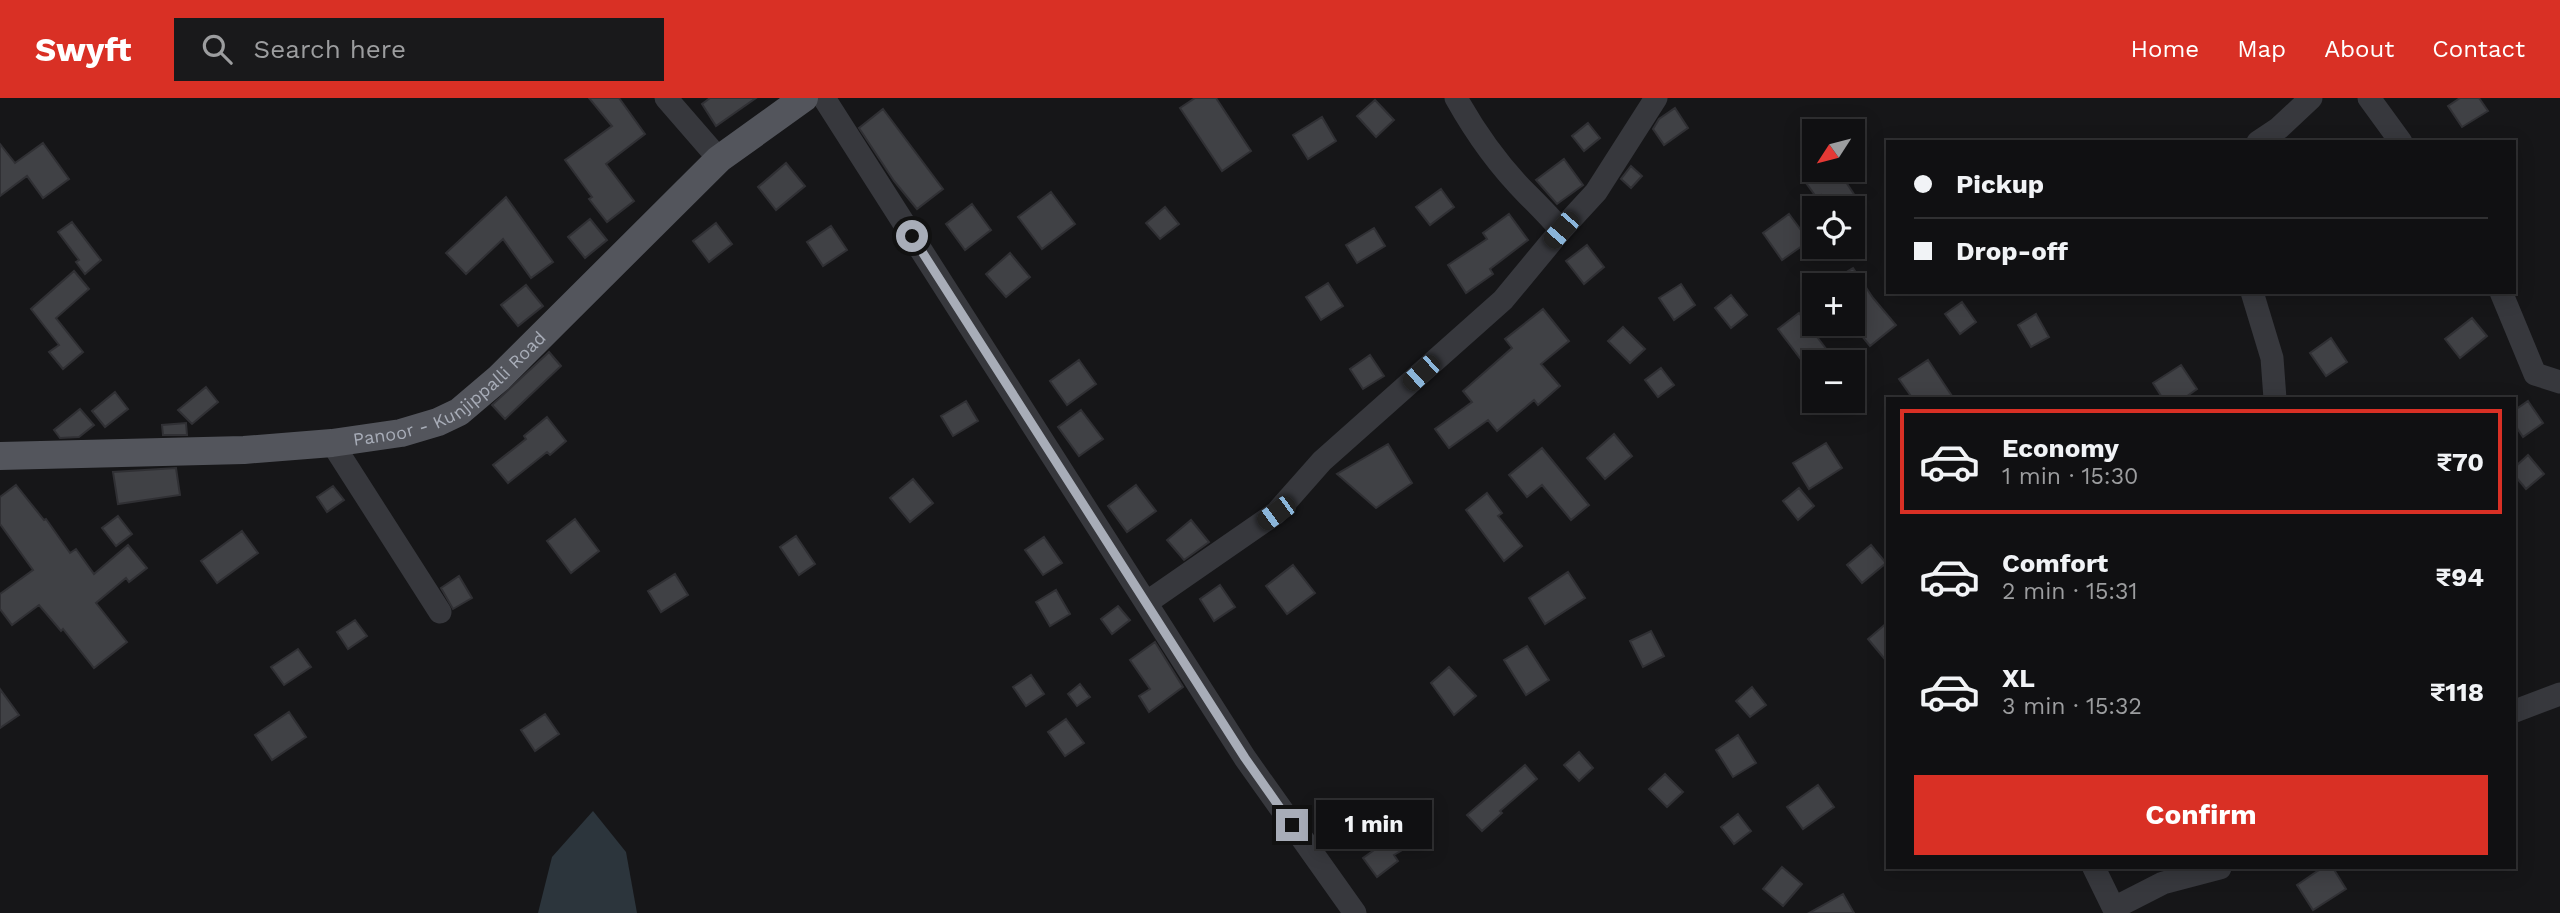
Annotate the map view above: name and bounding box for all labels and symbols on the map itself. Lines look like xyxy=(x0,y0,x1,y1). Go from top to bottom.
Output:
north arrow xyxy=(1802,119,1866,182)
car xyxy=(1540,207,1583,253)
route start xyxy=(896,220,928,252)
street label: Panoor - Kunjippalli Road xyxy=(352,327,550,450)
car xyxy=(1399,351,1444,395)
car xyxy=(1253,492,1300,534)
callout: 1 min xyxy=(1316,800,1432,850)
route end xyxy=(1276,809,1308,841)

